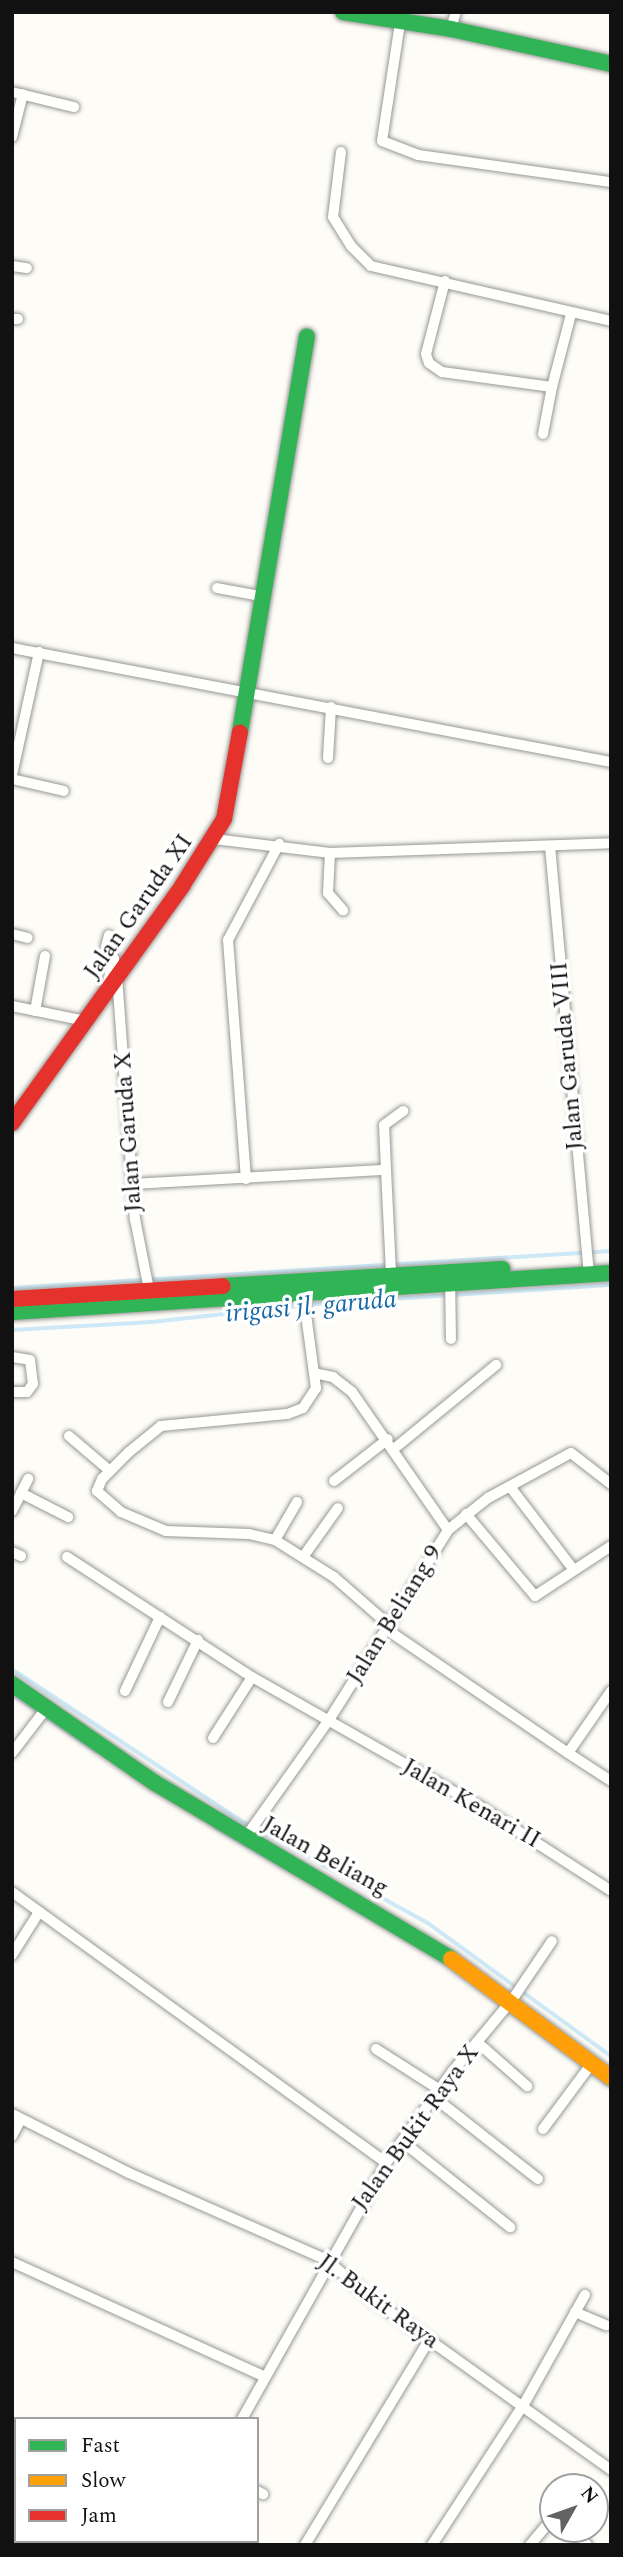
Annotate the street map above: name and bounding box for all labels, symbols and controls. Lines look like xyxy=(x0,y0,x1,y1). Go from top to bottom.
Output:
street label: Jalan Garuda XI xyxy=(78,829,200,985)
street label: Jalan Garuda VIII xyxy=(545,961,591,1151)
street label: Jalan Garuda X xyxy=(109,1051,149,1213)
water label: irigasi jl. garuda xyxy=(224,1284,398,1330)
street label: Jalan Beliang 9 xyxy=(341,1540,449,1690)
street label: Jalan Kenari II xyxy=(397,1753,545,1855)
street label: Jalan Beliang xyxy=(257,1810,393,1904)
street label: Jalan Bukit Raya X xyxy=(346,2039,486,2217)
street label: Jl. Bukit Raya xyxy=(312,2248,444,2356)
legend xyxy=(14,2417,259,2543)
text: Fast xyxy=(81,2430,120,2462)
text: Slow xyxy=(81,2465,125,2497)
north arrow xyxy=(539,2473,609,2543)
text: N xyxy=(573,2480,605,2511)
text: Jam xyxy=(81,2500,117,2532)

